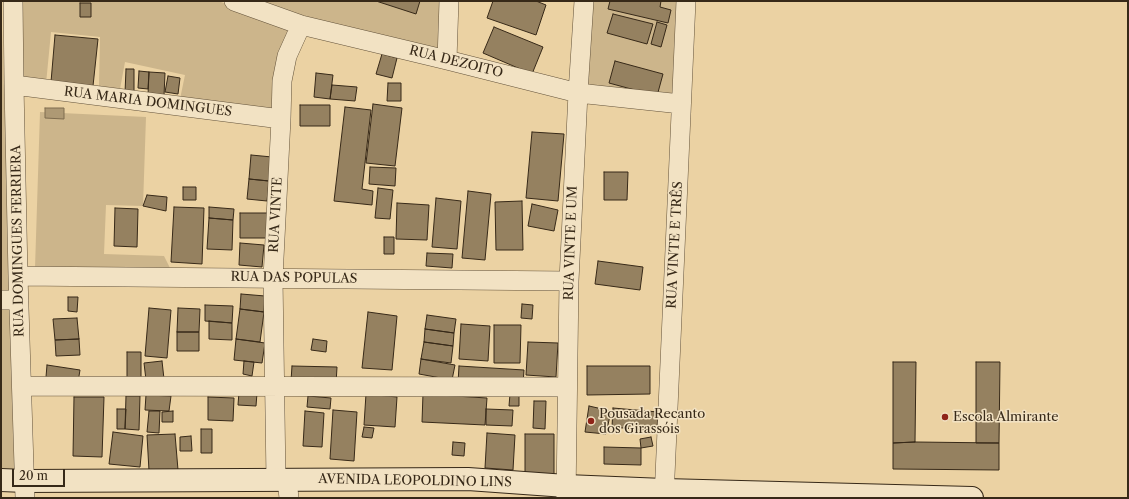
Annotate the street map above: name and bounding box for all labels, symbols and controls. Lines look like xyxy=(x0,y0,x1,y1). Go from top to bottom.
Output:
street label: RUA DEZOITO xyxy=(407,43,505,81)
street label: RUA MARIA DOMINGUES xyxy=(63,84,233,120)
street label: RUA DOMINGUES FERRIERA xyxy=(9,145,27,337)
street label: RUA VINTE xyxy=(266,177,286,253)
street label: RUA VINTE E TRÊS xyxy=(664,181,686,309)
street label: RUA VINTE E UM xyxy=(561,185,581,301)
street label: RUA DAS POPULAS xyxy=(230,269,358,287)
place label: Pousada Recanto dos Girassóis xyxy=(599,406,705,437)
place label: Escola Almirante xyxy=(953,409,1058,425)
marker: Escola Almirante xyxy=(940,412,950,422)
marker: Pousada Recanto dos Girassóis xyxy=(586,416,596,426)
scale bar xyxy=(14,461,67,487)
text: 20 m xyxy=(19,468,48,483)
street label: AVENIDA LEOPOLDINO LINS xyxy=(318,472,512,490)

